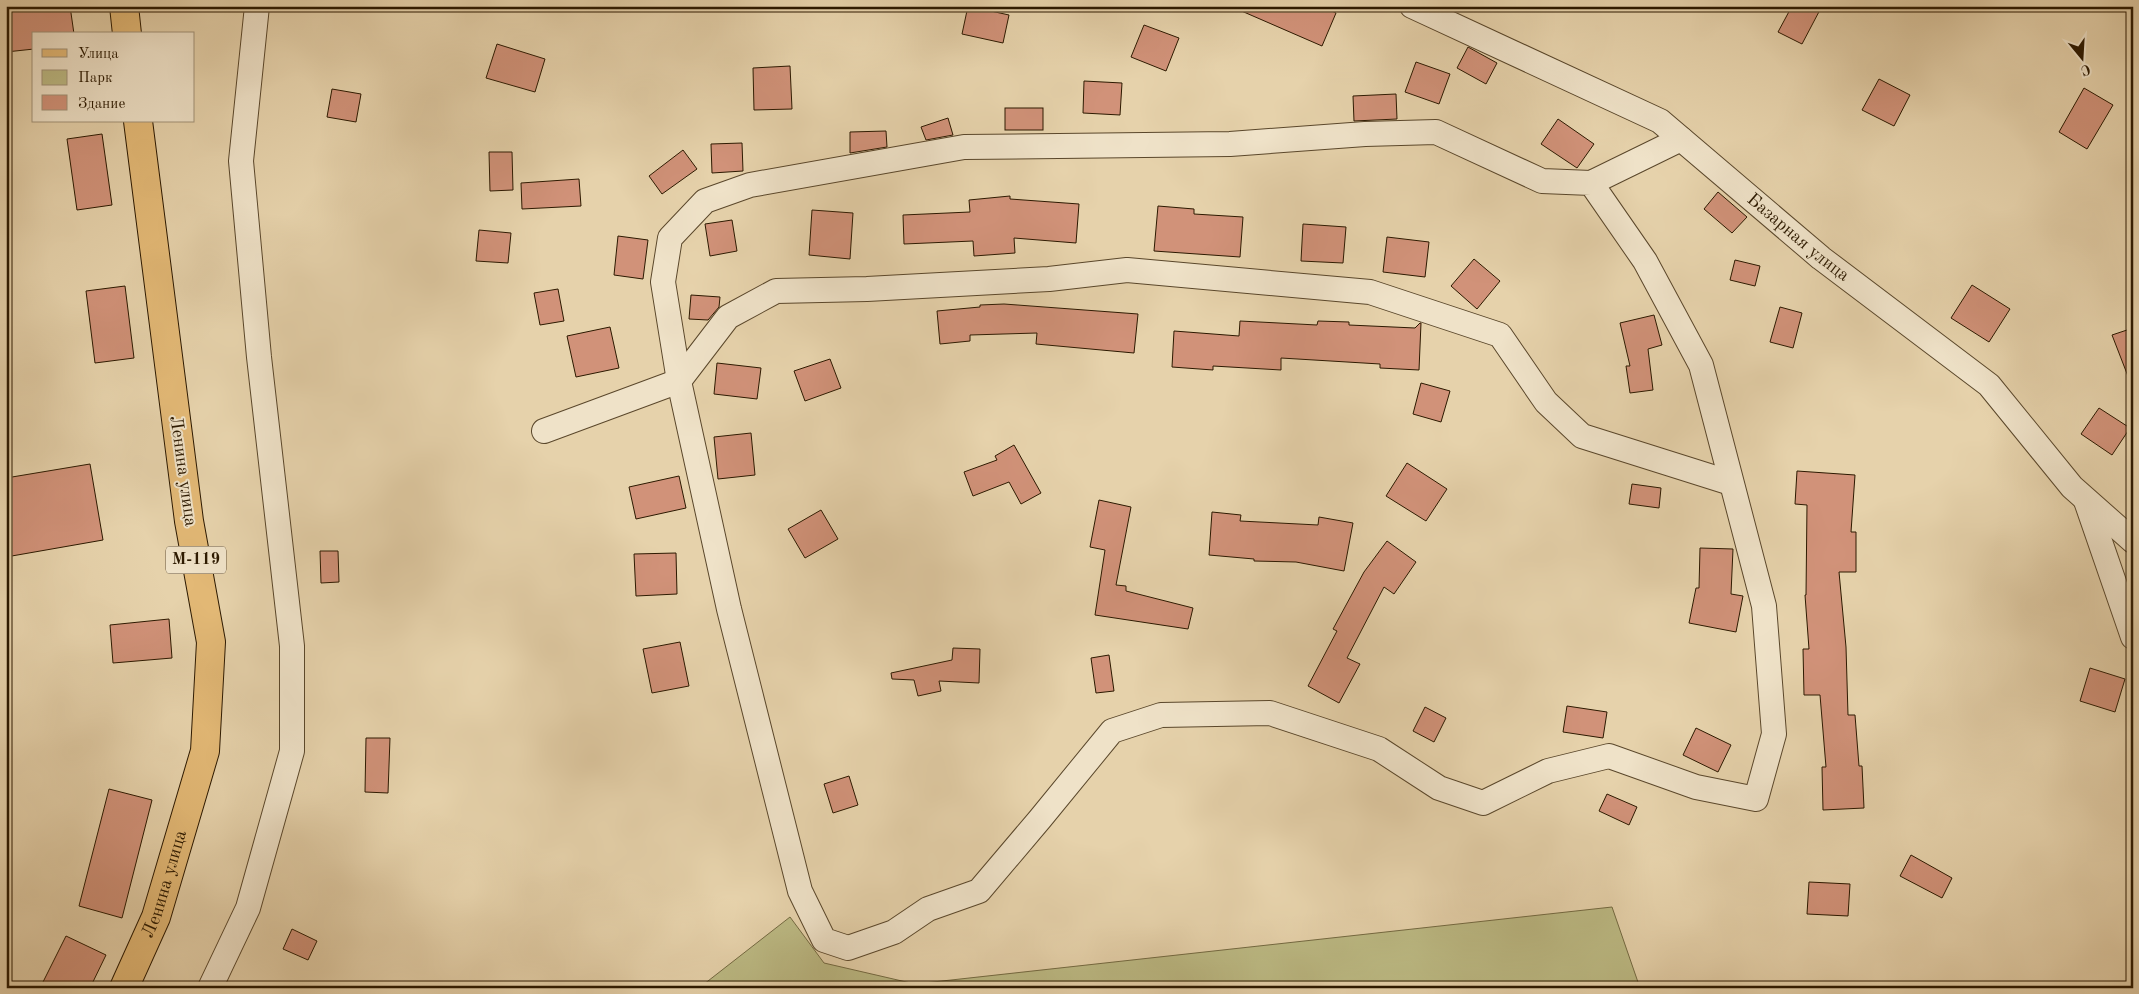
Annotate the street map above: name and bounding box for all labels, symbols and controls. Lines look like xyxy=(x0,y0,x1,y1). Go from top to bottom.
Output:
legend xyxy=(32,32,195,122)
north arrow xyxy=(2056,32,2106,82)
text: Улица xyxy=(78,47,119,62)
text: С xyxy=(2079,61,2092,77)
text: Парк xyxy=(78,71,113,86)
text: Здание xyxy=(78,97,125,112)
street label: Базарная улица xyxy=(1743,190,1853,285)
street label: Ленина улица xyxy=(166,414,200,528)
road number: М-119 xyxy=(166,546,226,574)
street label: Ленина улица xyxy=(139,828,190,941)

